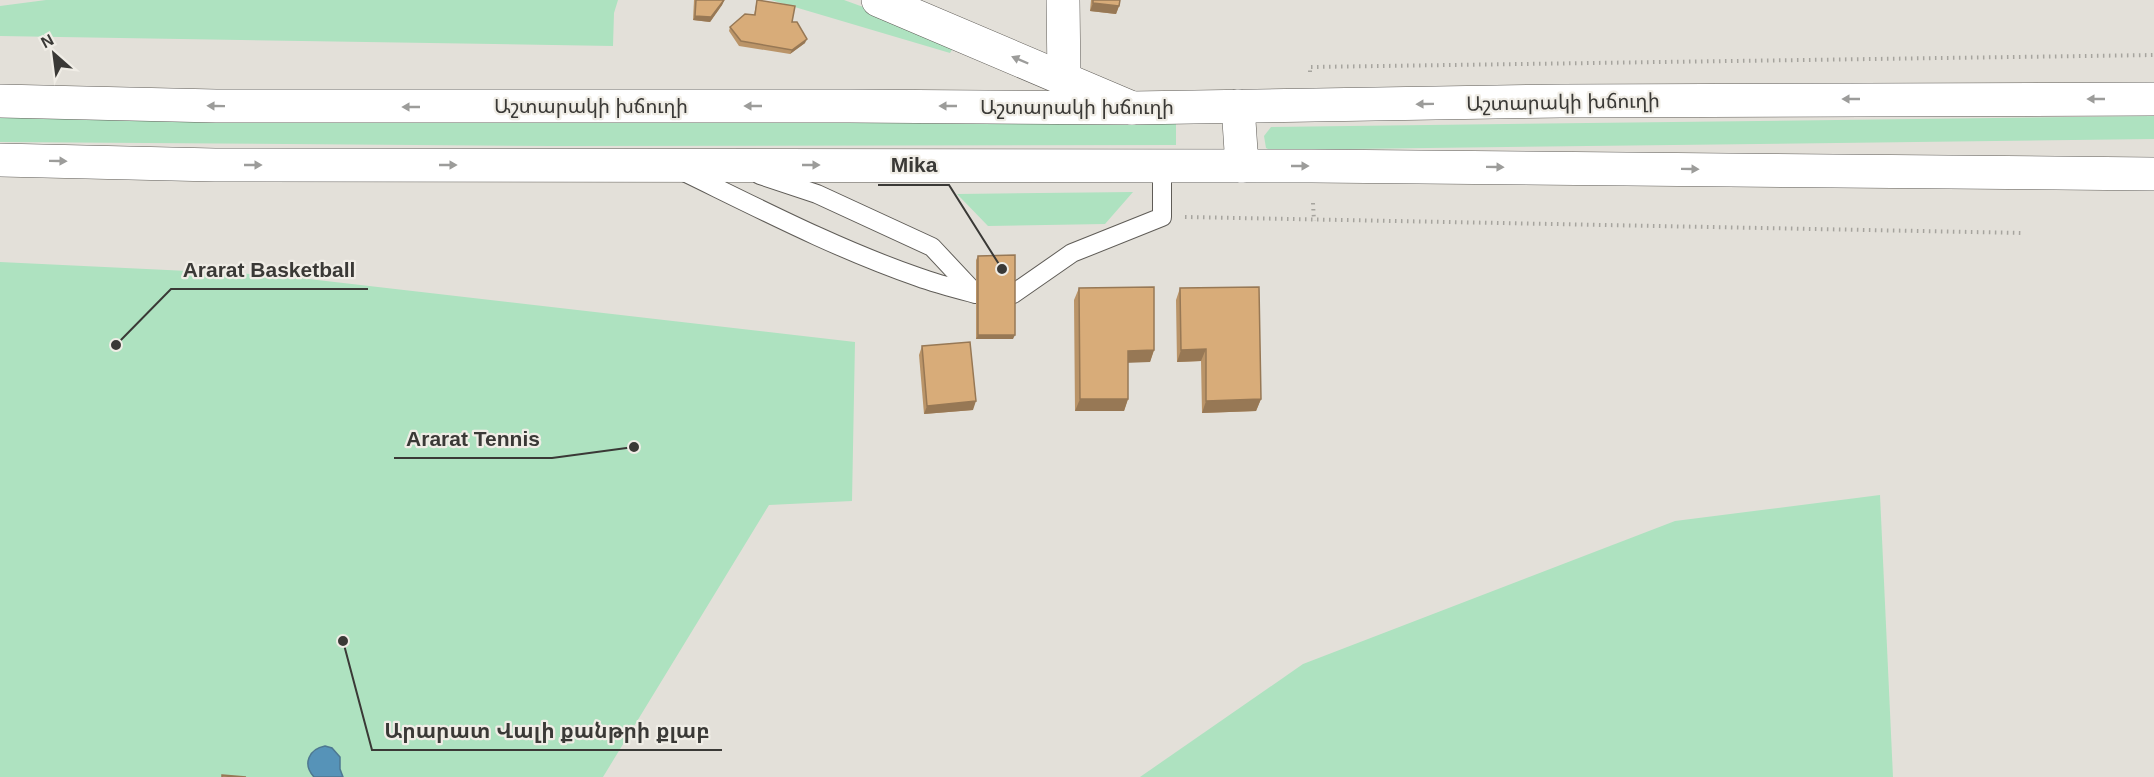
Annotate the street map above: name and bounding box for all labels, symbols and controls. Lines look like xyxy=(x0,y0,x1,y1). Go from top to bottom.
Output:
north arrow xyxy=(24,24,84,84)
text: N xyxy=(38,31,56,51)
one-way arrow xyxy=(1011,55,1029,64)
street label: Աշտարակի խճուղի xyxy=(1466,89,1660,116)
one-way arrow xyxy=(1841,94,1860,104)
one-way arrow xyxy=(2086,94,2105,104)
street label: Աշտարակի խճուղի xyxy=(494,95,688,118)
street label: Աշտարակի խճուղի xyxy=(980,96,1174,119)
one-way arrow xyxy=(1415,99,1434,108)
one-way arrow xyxy=(207,101,226,111)
one-way arrow xyxy=(744,101,763,111)
one-way arrow xyxy=(939,101,958,111)
one-way arrow xyxy=(402,102,421,112)
callout: Mika xyxy=(878,146,949,185)
text: Mika xyxy=(891,153,938,176)
one-way arrow xyxy=(49,156,68,166)
one-way arrow xyxy=(244,160,263,170)
one-way arrow xyxy=(439,160,458,170)
one-way arrow xyxy=(802,160,821,170)
one-way arrow xyxy=(1291,161,1310,171)
one-way arrow xyxy=(1486,163,1505,172)
one-way arrow xyxy=(1681,164,1700,174)
callout: Ararat Basketball xyxy=(171,250,368,289)
text: Ararat Basketball xyxy=(183,258,355,281)
callout: Ararat Tennis xyxy=(394,419,552,458)
text: Ararat Tennis xyxy=(406,427,540,450)
callout: Արարատ Վալի քանթրի քլաբ xyxy=(372,711,722,750)
text: Արարատ Վալի քանթրի քլաբ xyxy=(384,719,710,743)

